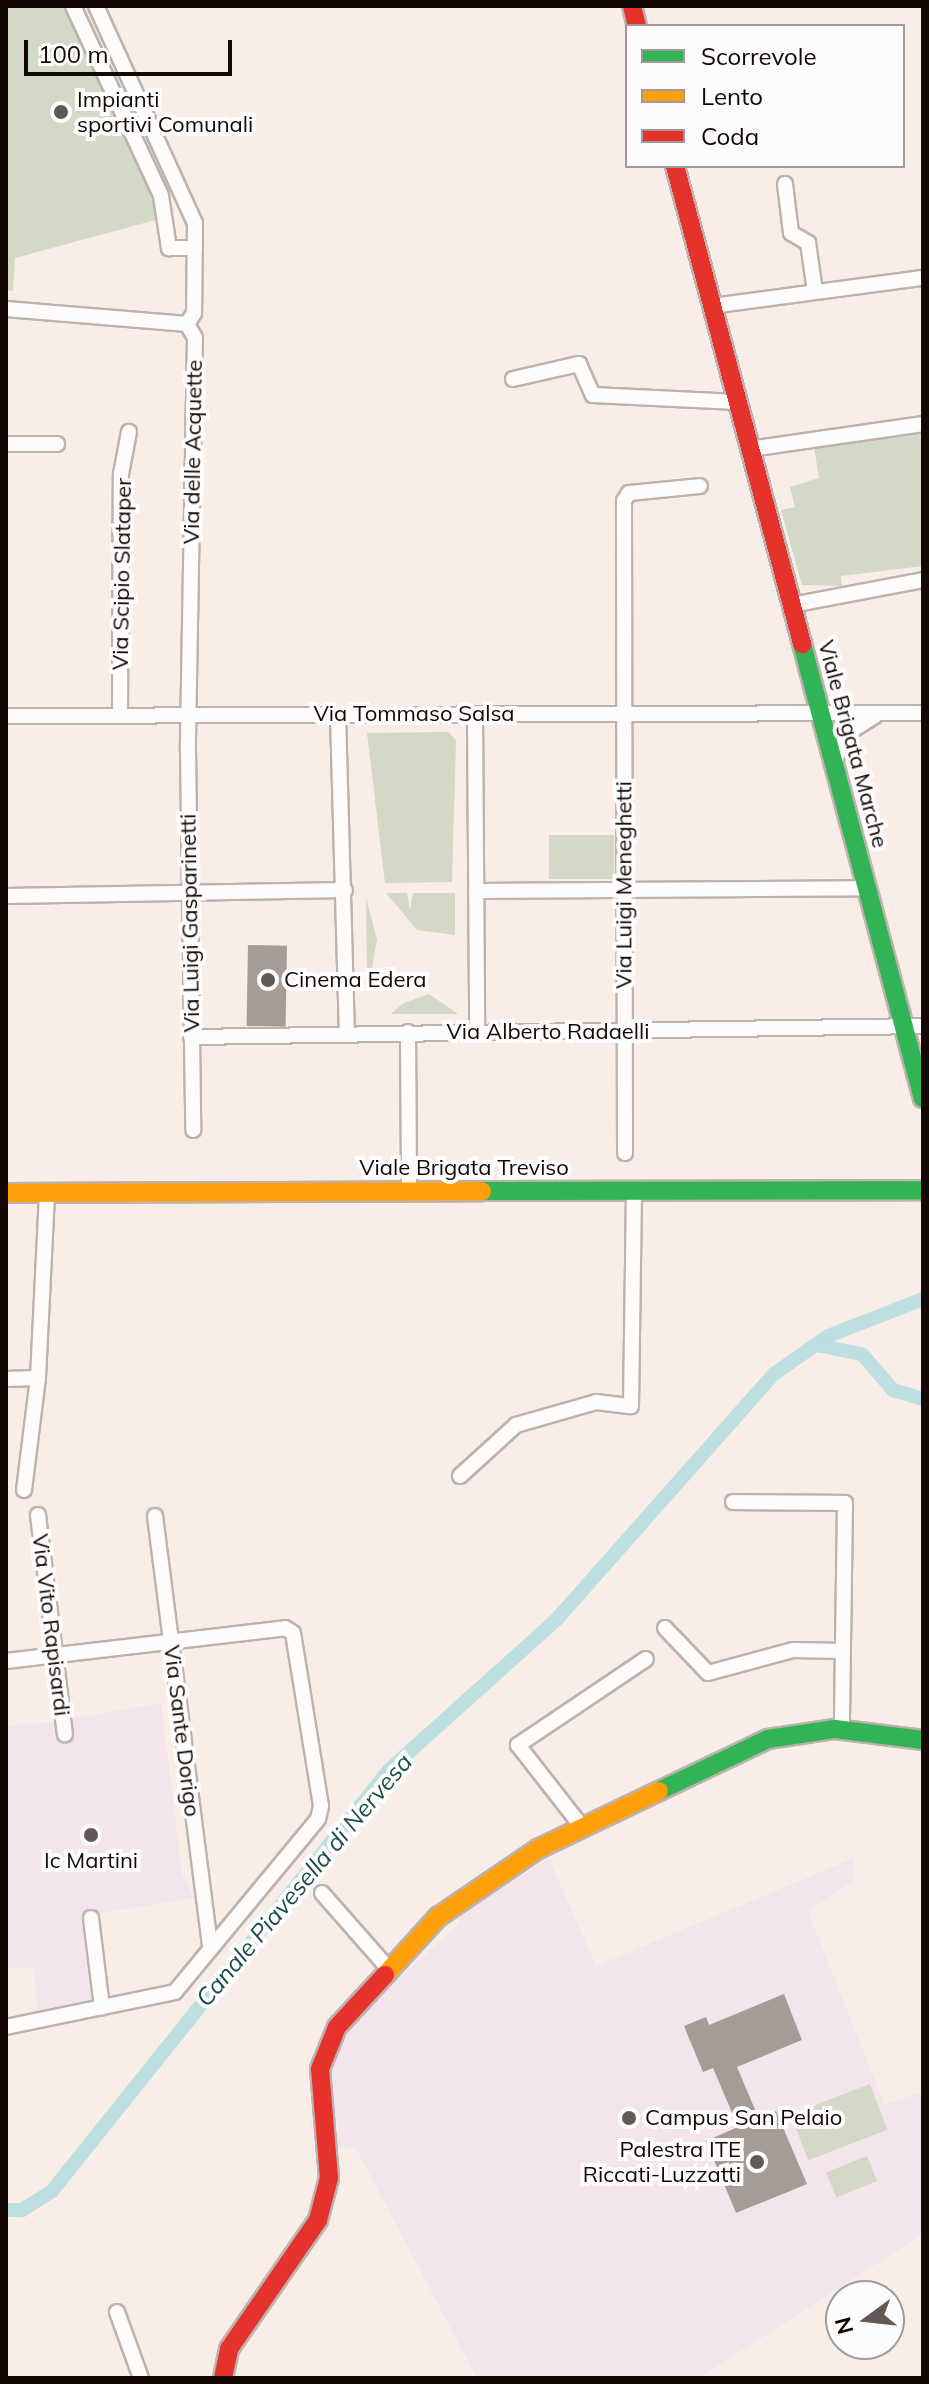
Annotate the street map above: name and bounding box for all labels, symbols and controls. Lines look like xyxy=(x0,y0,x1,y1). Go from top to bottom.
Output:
scale bar xyxy=(28,24,236,74)
legend xyxy=(625,24,905,168)
text: 100 m xyxy=(38,39,109,69)
text: Scorrevole xyxy=(701,41,817,71)
text: Lento xyxy=(701,81,763,111)
place label: Impianti sportivi Comunali xyxy=(77,86,253,138)
marker: Impianti sportivi Comunali xyxy=(52,103,70,121)
text: Coda xyxy=(701,121,759,151)
street label: Via delle Acquette xyxy=(178,360,208,544)
street label: Via Scipio Slataper xyxy=(107,478,137,670)
street label: Viale Brigata Marche xyxy=(813,637,893,851)
street label: Via Tommaso Salsa xyxy=(313,701,515,727)
street label: Via Luigi Meneghetti xyxy=(611,781,637,989)
street label: Via Luigi Gasparinetti xyxy=(175,814,205,1032)
place label: Cinema Edera xyxy=(284,967,426,993)
marker: Cinema Edera xyxy=(259,971,277,989)
street label: Via Alberto Radaelli xyxy=(446,1019,650,1045)
street label: Viale Brigata Treviso xyxy=(359,1155,569,1181)
street label: Via Vito Rapisardi xyxy=(27,1532,75,1718)
street label: Via Sante Dorigo xyxy=(158,1644,206,1818)
water label: Canale Piavesella di Nervesa xyxy=(190,1748,418,2012)
marker: Ic Martini xyxy=(82,1826,100,1844)
place label: Ic Martini xyxy=(44,1848,138,1874)
place label: Campus San Pelaio xyxy=(645,2105,842,2131)
marker: Campus San Pelaio xyxy=(620,2109,638,2127)
place label: Palestra ITE Riccati-Luzzatti xyxy=(583,2136,741,2188)
marker: Palestra ITE Riccati-Luzzatti xyxy=(748,2153,766,2171)
north arrow xyxy=(825,2280,905,2360)
text: N xyxy=(828,2314,859,2337)

